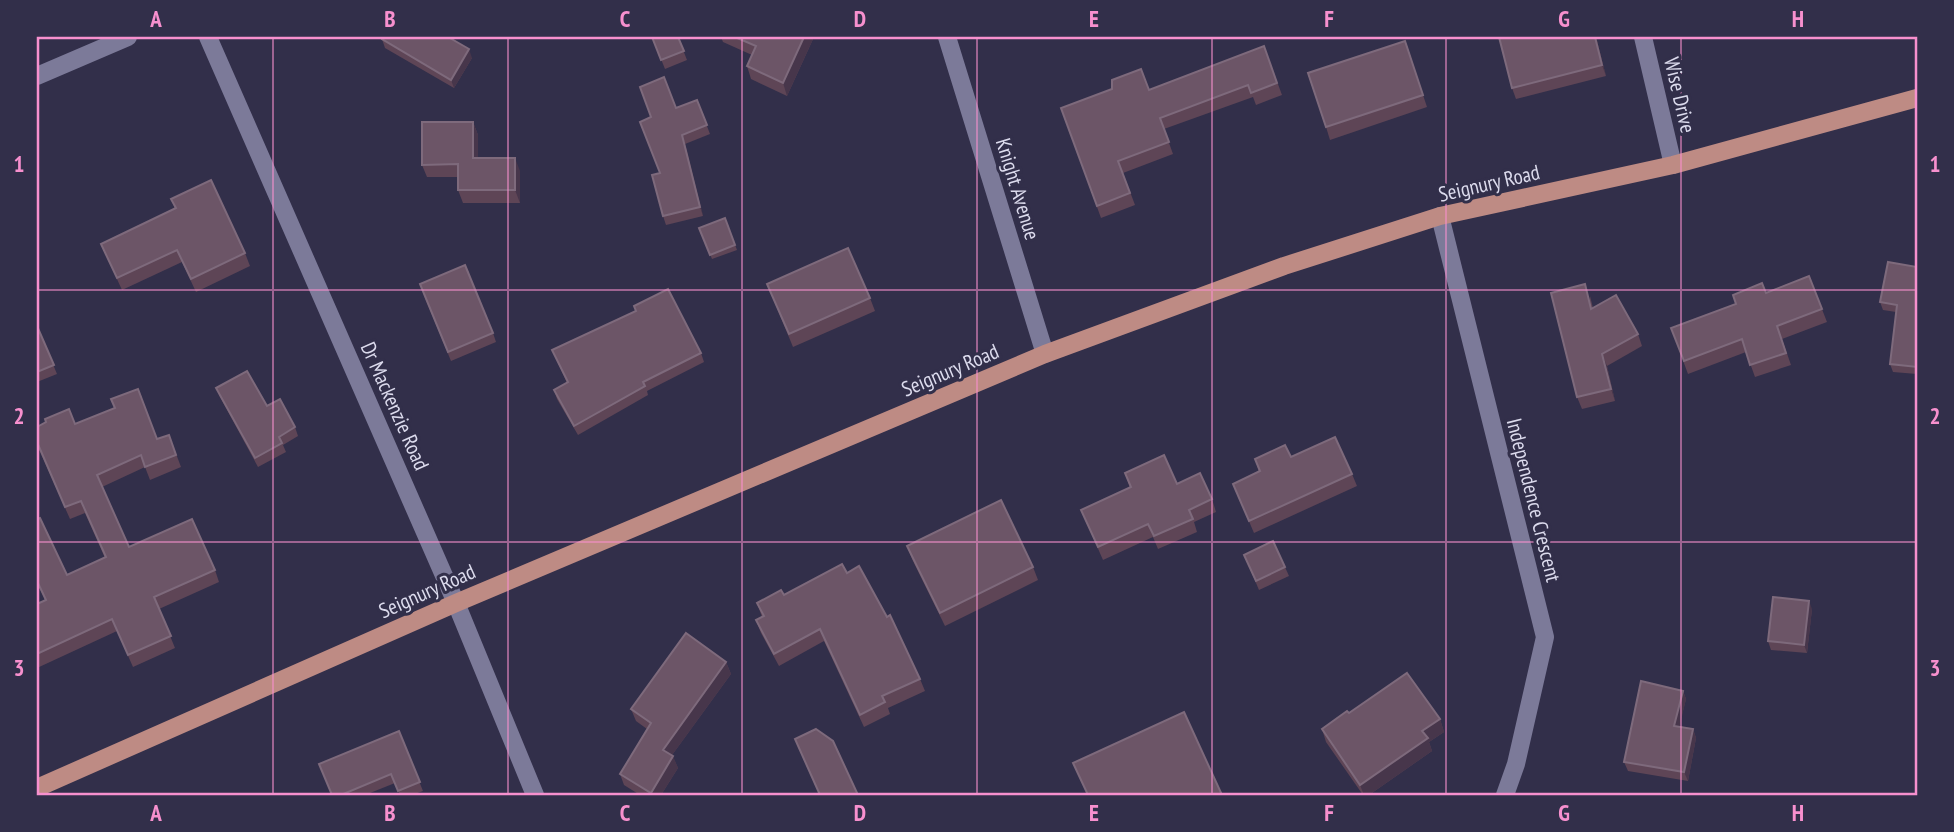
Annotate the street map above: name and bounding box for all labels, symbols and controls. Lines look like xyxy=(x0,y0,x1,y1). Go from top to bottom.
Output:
text: A xyxy=(149,4,162,33)
text: B xyxy=(384,4,396,33)
text: C xyxy=(620,4,631,33)
text: D xyxy=(854,4,866,33)
text: E xyxy=(1089,4,1099,33)
text: F xyxy=(1324,4,1334,33)
text: G xyxy=(1558,4,1570,33)
text: H xyxy=(1792,4,1804,33)
street label: Wise Drive xyxy=(1658,54,1702,136)
street label: Knight Avenue xyxy=(990,135,1046,243)
text: 1 xyxy=(14,149,25,178)
text: 1 xyxy=(1930,149,1941,178)
street label: Seignury Road xyxy=(1436,158,1542,208)
street label: Seignury Road xyxy=(897,337,1003,403)
street label: Dr Mackenzie Road xyxy=(355,338,435,474)
text: 2 xyxy=(14,401,25,430)
text: 2 xyxy=(1930,401,1941,430)
street label: Independence Crescent xyxy=(1501,415,1567,585)
street label: Seignury Road xyxy=(374,558,480,624)
text: 3 xyxy=(14,653,25,682)
text: 3 xyxy=(1930,653,1941,682)
text: A xyxy=(149,798,162,827)
text: B xyxy=(384,798,396,827)
text: C xyxy=(620,798,631,827)
text: D xyxy=(854,798,866,827)
text: E xyxy=(1089,798,1099,827)
text: F xyxy=(1324,798,1334,827)
text: G xyxy=(1558,798,1570,827)
text: H xyxy=(1792,798,1804,827)

